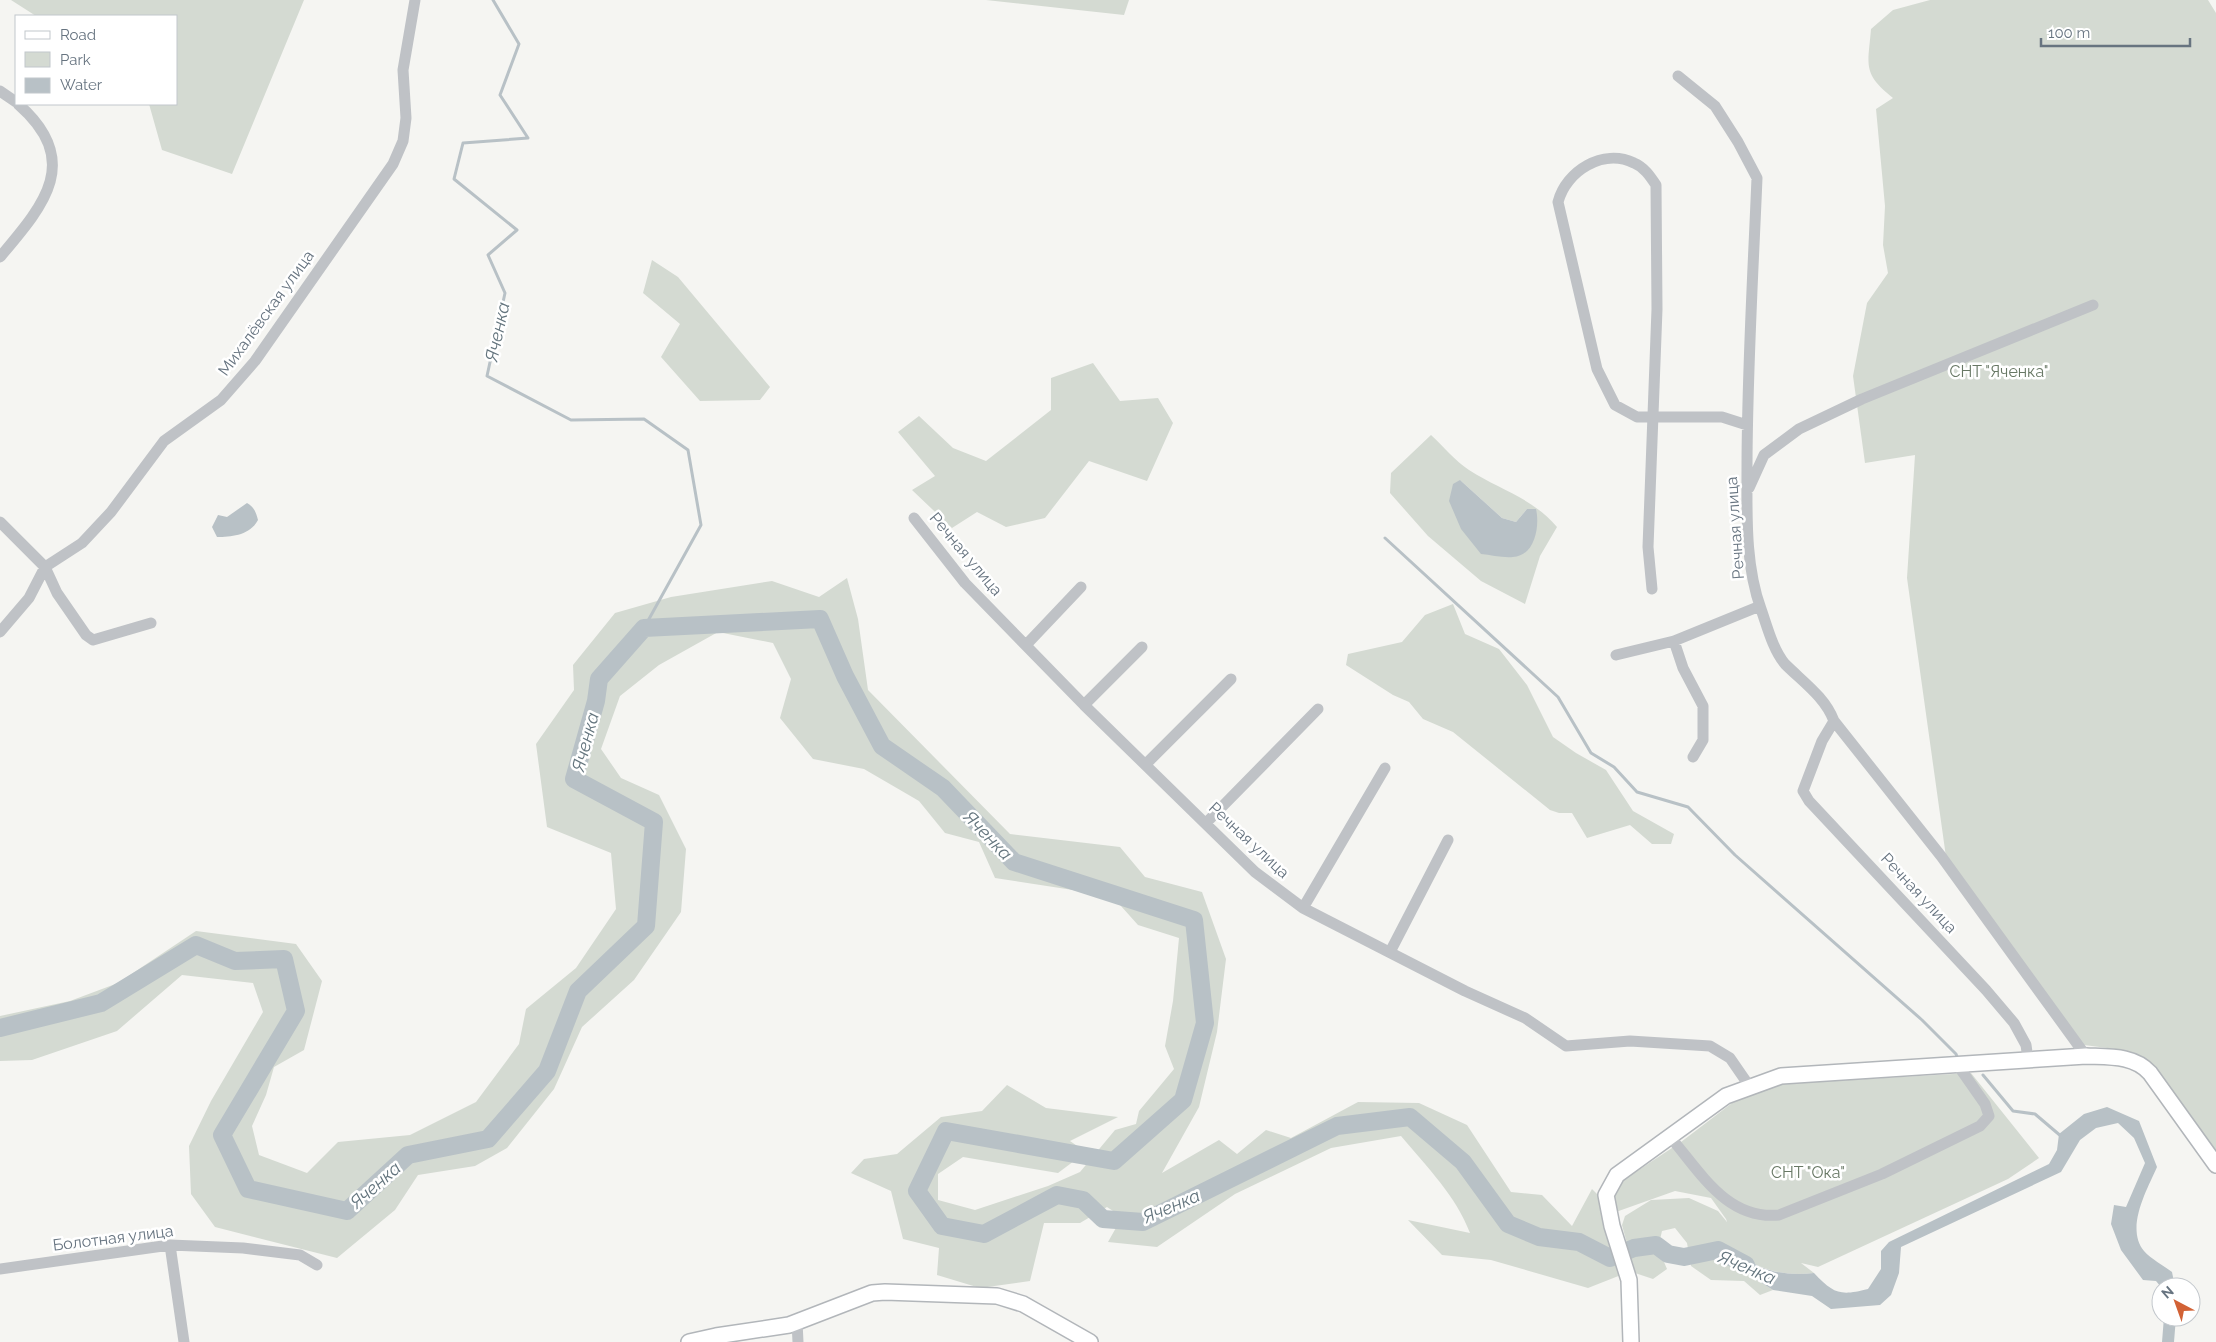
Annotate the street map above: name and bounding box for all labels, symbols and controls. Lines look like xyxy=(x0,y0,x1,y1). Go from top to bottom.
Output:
legend xyxy=(15,15,178,105)
scale bar xyxy=(2041,15,2190,47)
text: 100 m xyxy=(2048,24,2090,42)
text: Road xyxy=(60,26,96,44)
text: Park xyxy=(60,51,91,69)
text: Water xyxy=(60,76,103,94)
street label: Михалёвская улица xyxy=(214,247,318,379)
water label: Яченка xyxy=(480,300,514,364)
park label: СНТ "Яченка" xyxy=(1949,362,2049,381)
street label: Речная улица xyxy=(1722,476,1748,580)
street label: Речная улица xyxy=(926,509,1006,599)
water label: Яченка xyxy=(567,710,603,774)
street label: Речная улица xyxy=(1205,798,1293,882)
water label: Яченка xyxy=(959,806,1017,864)
street label: Речная улица xyxy=(1877,849,1961,937)
water label: Яченка xyxy=(345,1157,405,1213)
park label: СНТ "Ока" xyxy=(1771,1163,1845,1182)
water label: Яченка xyxy=(1139,1184,1203,1228)
street label: Болотная улица xyxy=(52,1221,174,1255)
water label: Яченка xyxy=(1715,1245,1779,1289)
north arrow xyxy=(2151,1277,2201,1327)
text: N xyxy=(2158,1283,2177,1302)

